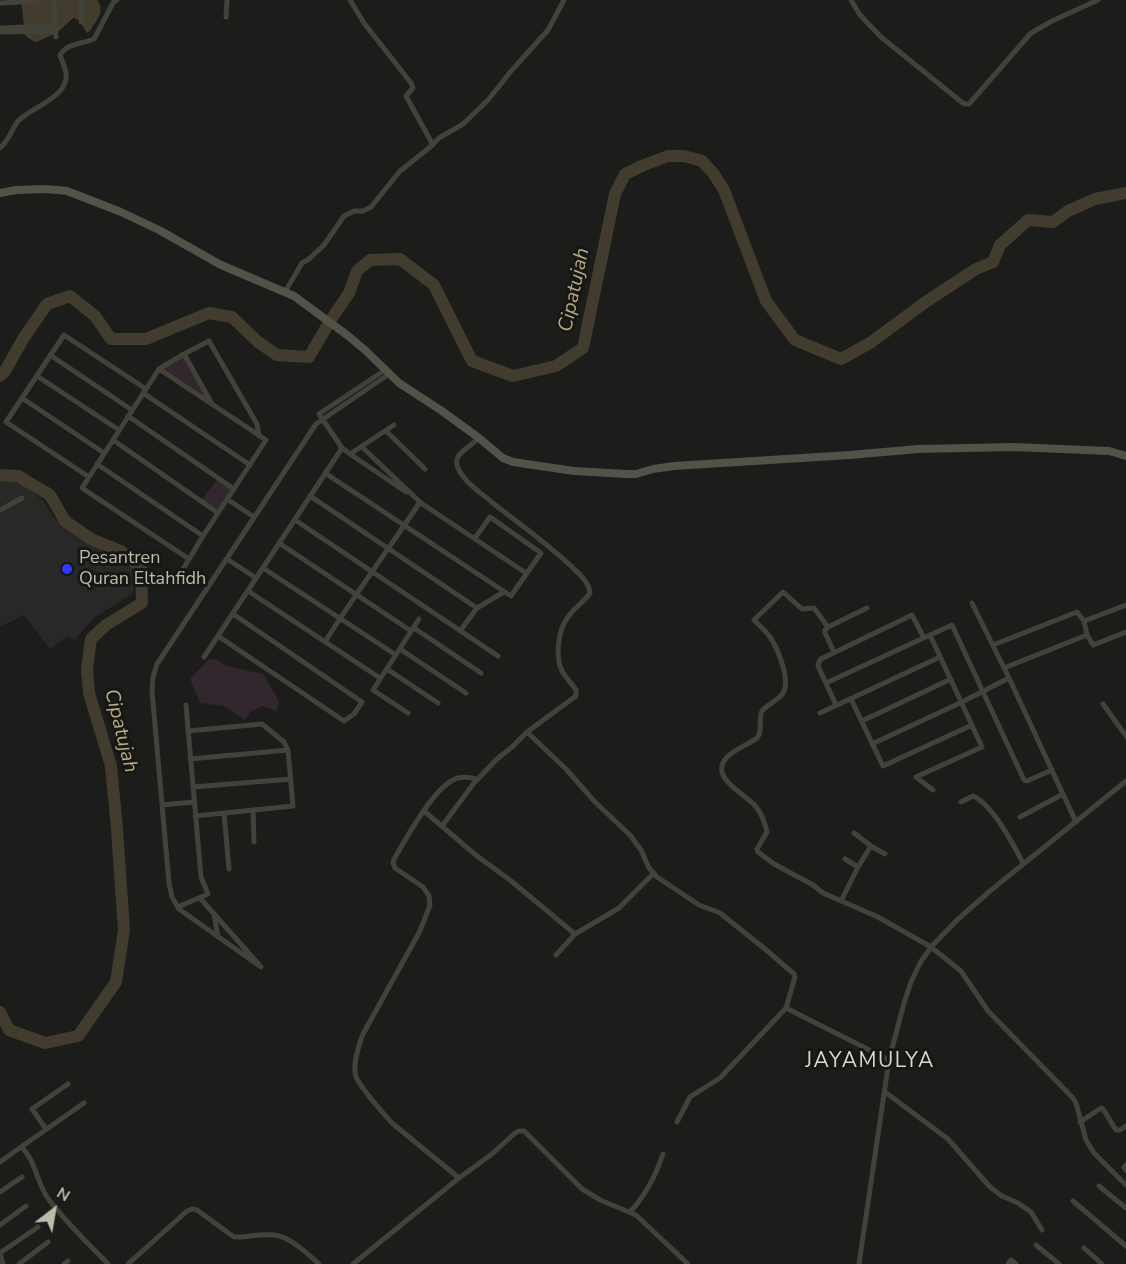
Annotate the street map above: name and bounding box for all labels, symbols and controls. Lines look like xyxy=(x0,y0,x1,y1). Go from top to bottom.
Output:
water label: Cipatujah xyxy=(554,246,596,334)
place label: Pesantren Quran Eltahfidh xyxy=(79,548,206,590)
marker: Pesantren Quran Eltahfidh xyxy=(60,562,74,576)
water label: Cipatujah xyxy=(98,687,142,775)
district label: JAYAMULYA xyxy=(805,1049,935,1075)
north arrow xyxy=(24,1180,84,1240)
text: N xyxy=(52,1182,74,1207)

